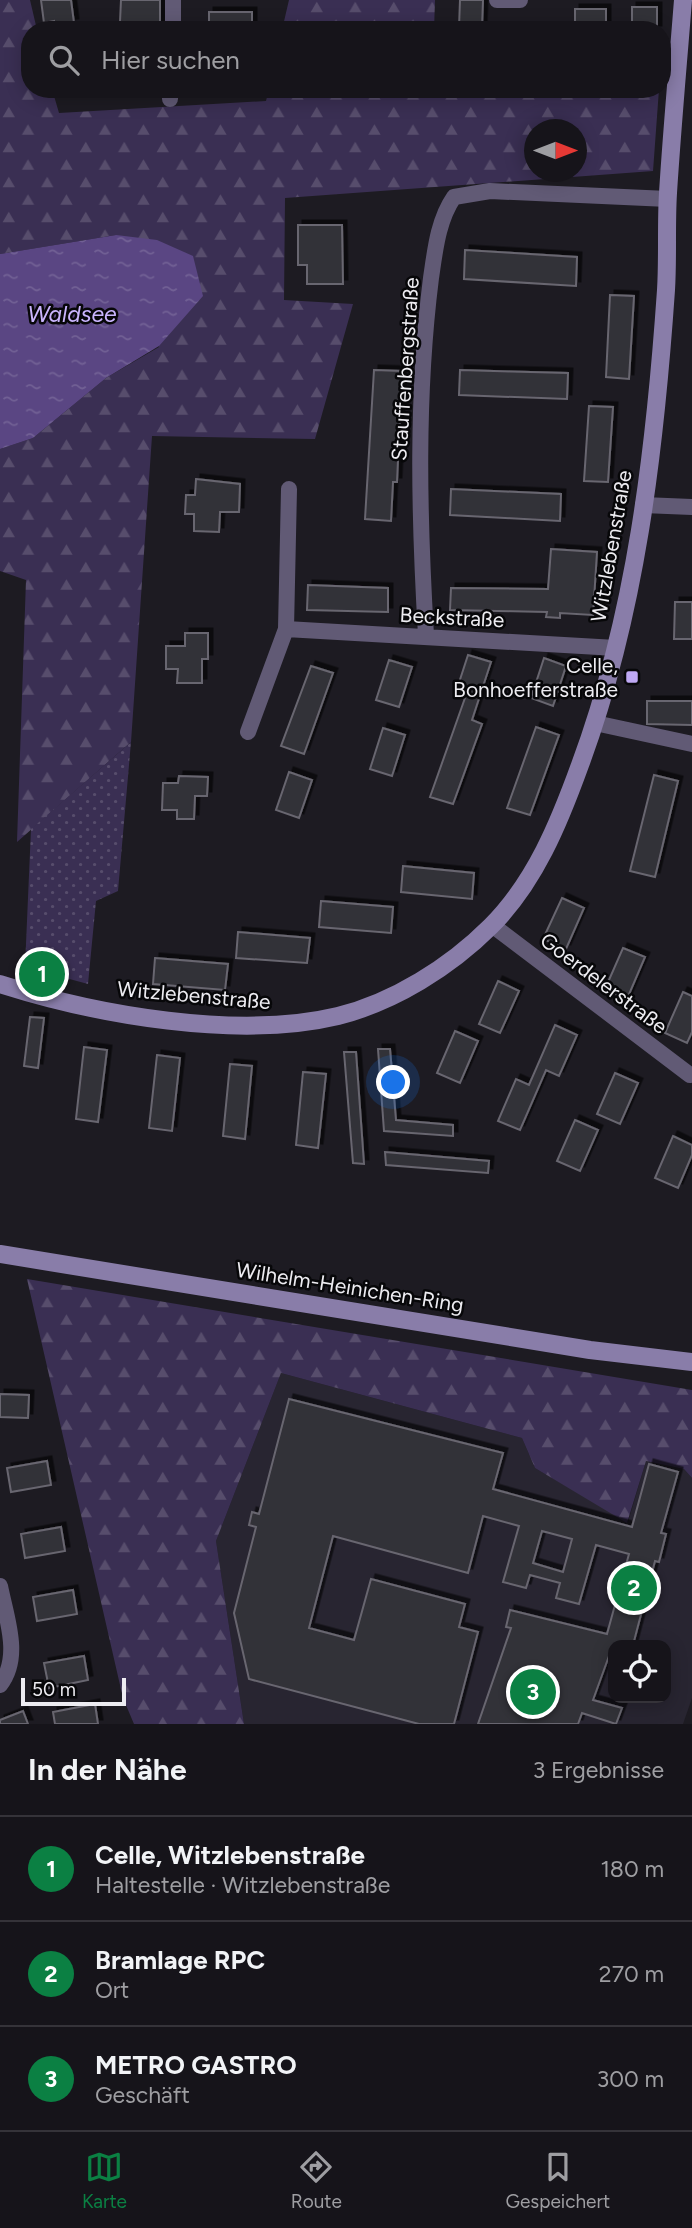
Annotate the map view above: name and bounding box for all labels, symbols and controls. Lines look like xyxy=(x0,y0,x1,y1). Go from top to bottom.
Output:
search box xyxy=(21,21,671,98)
icon: search xyxy=(45,41,83,79)
text: Hier suchen xyxy=(101,44,240,76)
north arrow xyxy=(524,119,587,182)
street label: Stauffenbergstraße xyxy=(386,276,424,462)
water label: Waldsee xyxy=(27,300,117,328)
street label: Witzlebenstraße xyxy=(585,468,637,624)
street label: Beckstraße xyxy=(399,602,505,632)
place label: Celle, Bonhoefferstraße xyxy=(453,653,618,702)
marker: Celle, Bonhoefferstraße xyxy=(624,669,640,685)
street label: Goerdelerstraße xyxy=(536,927,672,1039)
pin: 1 xyxy=(19,948,65,1000)
street label: Witzlebenstraße xyxy=(116,976,272,1014)
your location xyxy=(376,1065,410,1099)
street label: Wilhelm-Heinichen-Ring xyxy=(235,1257,465,1317)
pin: 2 xyxy=(611,1562,657,1614)
map controls xyxy=(608,1640,671,1703)
button: locate xyxy=(608,1640,671,1703)
pin: 3 xyxy=(510,1666,556,1718)
scale bar xyxy=(21,1675,126,1707)
text: 50 m xyxy=(32,1678,76,1701)
text: In der Nähe xyxy=(28,1751,187,1788)
text: 3 Ergebnisse xyxy=(533,1756,664,1784)
text: Celle, Witzlebenstraße xyxy=(95,1839,365,1871)
text: 1 xyxy=(46,1855,56,1883)
text: 180 m xyxy=(600,1855,664,1883)
text: Haltestelle · Witzlebenstraße xyxy=(95,1871,390,1899)
text: Bramlage RPC xyxy=(95,1944,265,1976)
text: 2 xyxy=(44,1960,58,1988)
text: 270 m xyxy=(599,1960,664,1988)
text: Ort xyxy=(95,1976,129,2004)
text: METRO GASTRO xyxy=(95,2049,297,2081)
text: 3 xyxy=(45,2065,57,2093)
text: 300 m xyxy=(597,2065,664,2093)
text: Geschäft xyxy=(95,2081,190,2109)
tab: Karte xyxy=(82,2148,127,2213)
tab: Route xyxy=(291,2148,342,2213)
tab: Gespeichert xyxy=(506,2148,610,2213)

